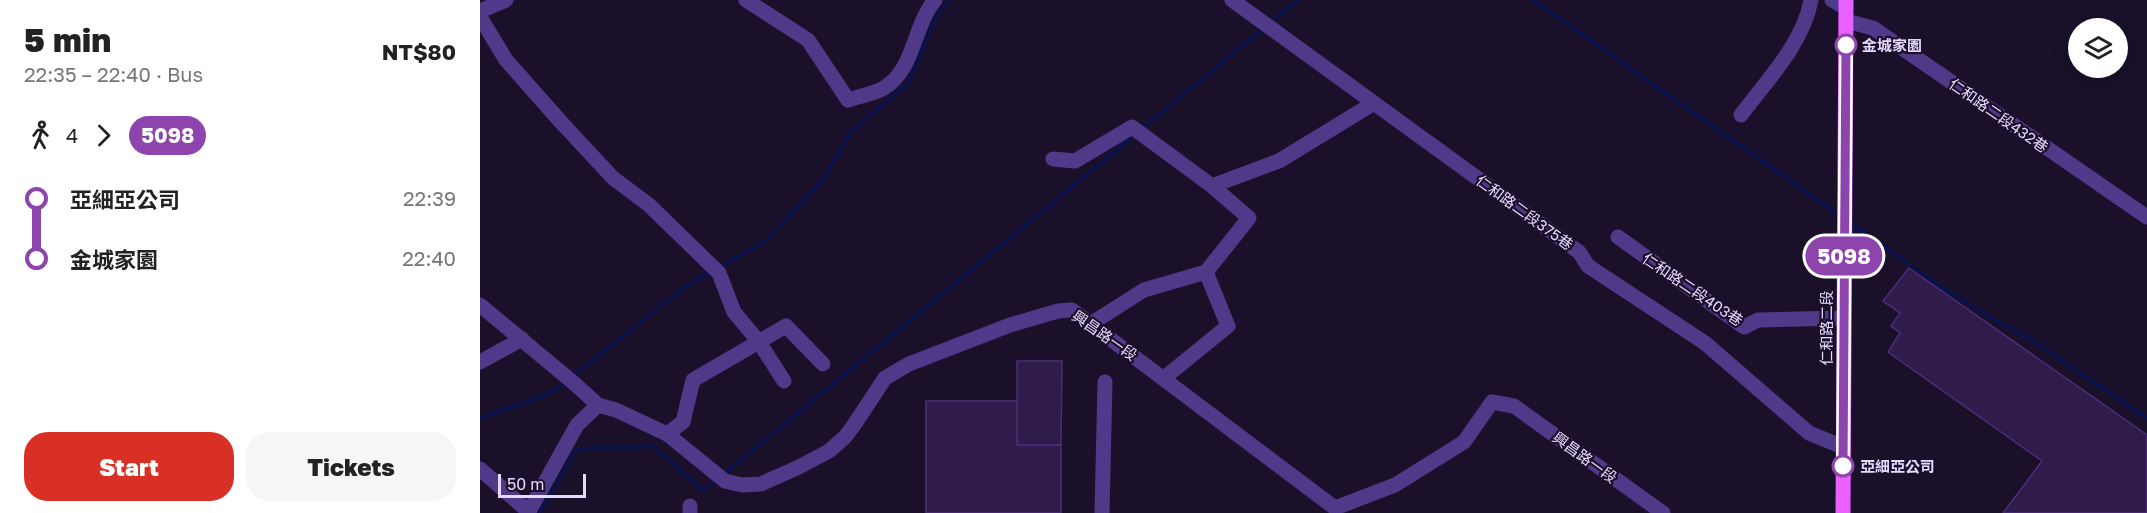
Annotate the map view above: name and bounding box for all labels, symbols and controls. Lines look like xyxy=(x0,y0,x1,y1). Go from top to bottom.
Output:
map controls xyxy=(2068,18,2128,78)
button: layers xyxy=(2068,18,2128,78)
text: 5 min xyxy=(24,20,111,59)
marker: 金城家園 xyxy=(1835,34,1857,56)
place label: 金城家園 xyxy=(1862,36,1922,54)
text: NT$80 xyxy=(382,38,456,65)
text: 22:35 – 22:40 · Bus xyxy=(24,62,203,86)
street label: 仁和路二段432巷 xyxy=(1946,74,2052,156)
icon: walk xyxy=(24,119,57,152)
icon: forward xyxy=(87,119,120,152)
text: 5098 xyxy=(141,122,194,148)
text: 4 xyxy=(66,123,78,147)
street label: 仁和路二段375巷 xyxy=(1473,171,1577,253)
text: 亞細亞公司 xyxy=(70,186,180,213)
text: 22:39 xyxy=(403,186,456,210)
line badge: 5098 xyxy=(1802,236,1886,276)
text: 5098 xyxy=(1817,243,1871,269)
text: 金城家園 xyxy=(70,246,158,273)
text: 22:40 xyxy=(402,246,456,270)
street label: 仁和路二段403巷 xyxy=(1639,249,1747,329)
street label: 仁和路二段 xyxy=(1817,290,1835,366)
street label: 興昌路一段 xyxy=(1069,306,1141,364)
street label: 興昌路一段 xyxy=(1549,428,1621,486)
button: Start xyxy=(24,432,234,501)
button: Tickets xyxy=(246,432,456,501)
marker: 亞細亞公司 xyxy=(1832,455,1854,477)
place label: 亞細亞公司 xyxy=(1860,457,1935,475)
scale bar xyxy=(498,471,586,498)
text: 50 m xyxy=(507,474,544,494)

